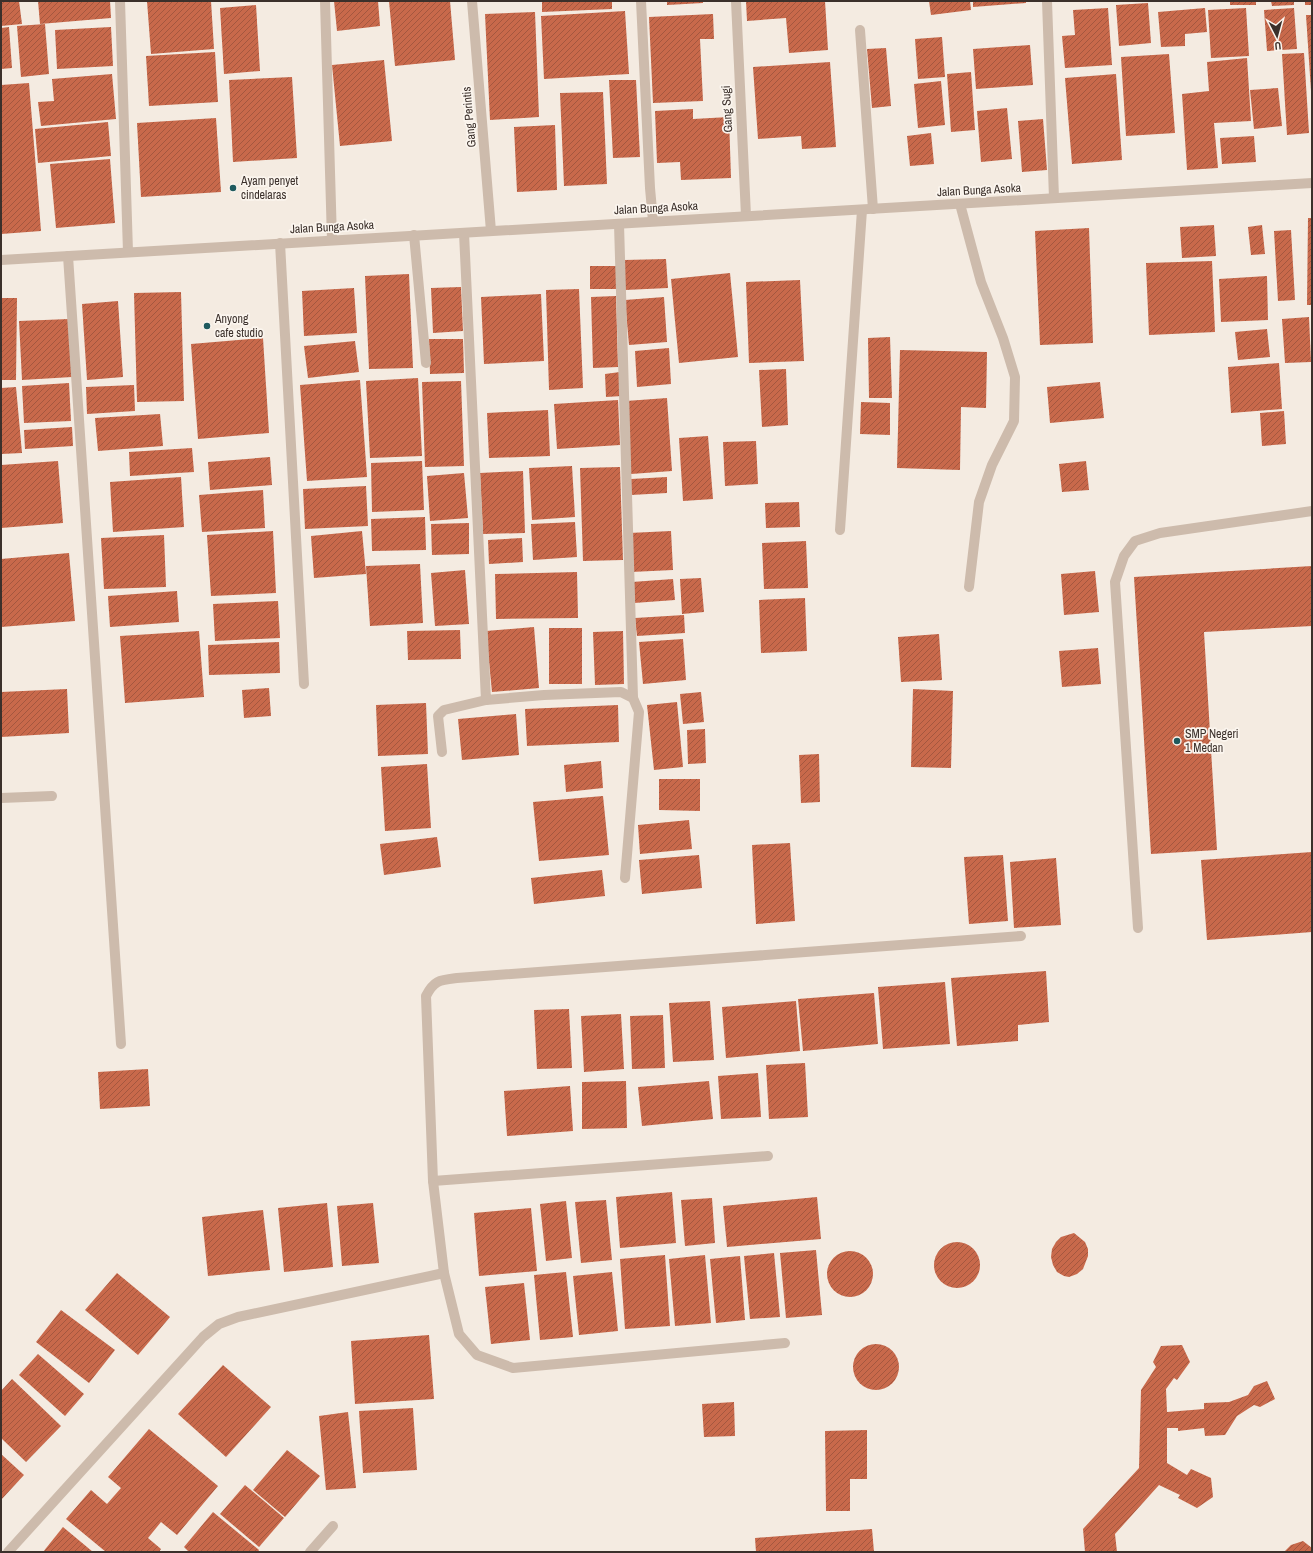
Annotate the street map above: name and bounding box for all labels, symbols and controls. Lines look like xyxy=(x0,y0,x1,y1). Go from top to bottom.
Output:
north arrow xyxy=(1257,16,1297,56)
text: U xyxy=(1274,39,1282,53)
street label: Gang Sugi xyxy=(718,85,736,133)
street label: Gang Perintis xyxy=(458,86,480,148)
place label: Ayam penyet cindelaras xyxy=(240,173,299,203)
street label: Jalan Bunga Asoka xyxy=(937,180,1022,200)
marker: Ayam penyet cindelaras xyxy=(228,183,238,193)
street label: Jalan Bunga Asoka xyxy=(614,198,699,218)
street label: Jalan Bunga Asoka xyxy=(290,217,375,237)
place label: Anyong cafe studio xyxy=(214,311,263,341)
marker: Anyong cafe studio xyxy=(202,321,212,331)
place label: SMP Negeri 1 Medan xyxy=(1185,726,1238,756)
marker: SMP Negeri 1 Medan xyxy=(1172,736,1182,746)

